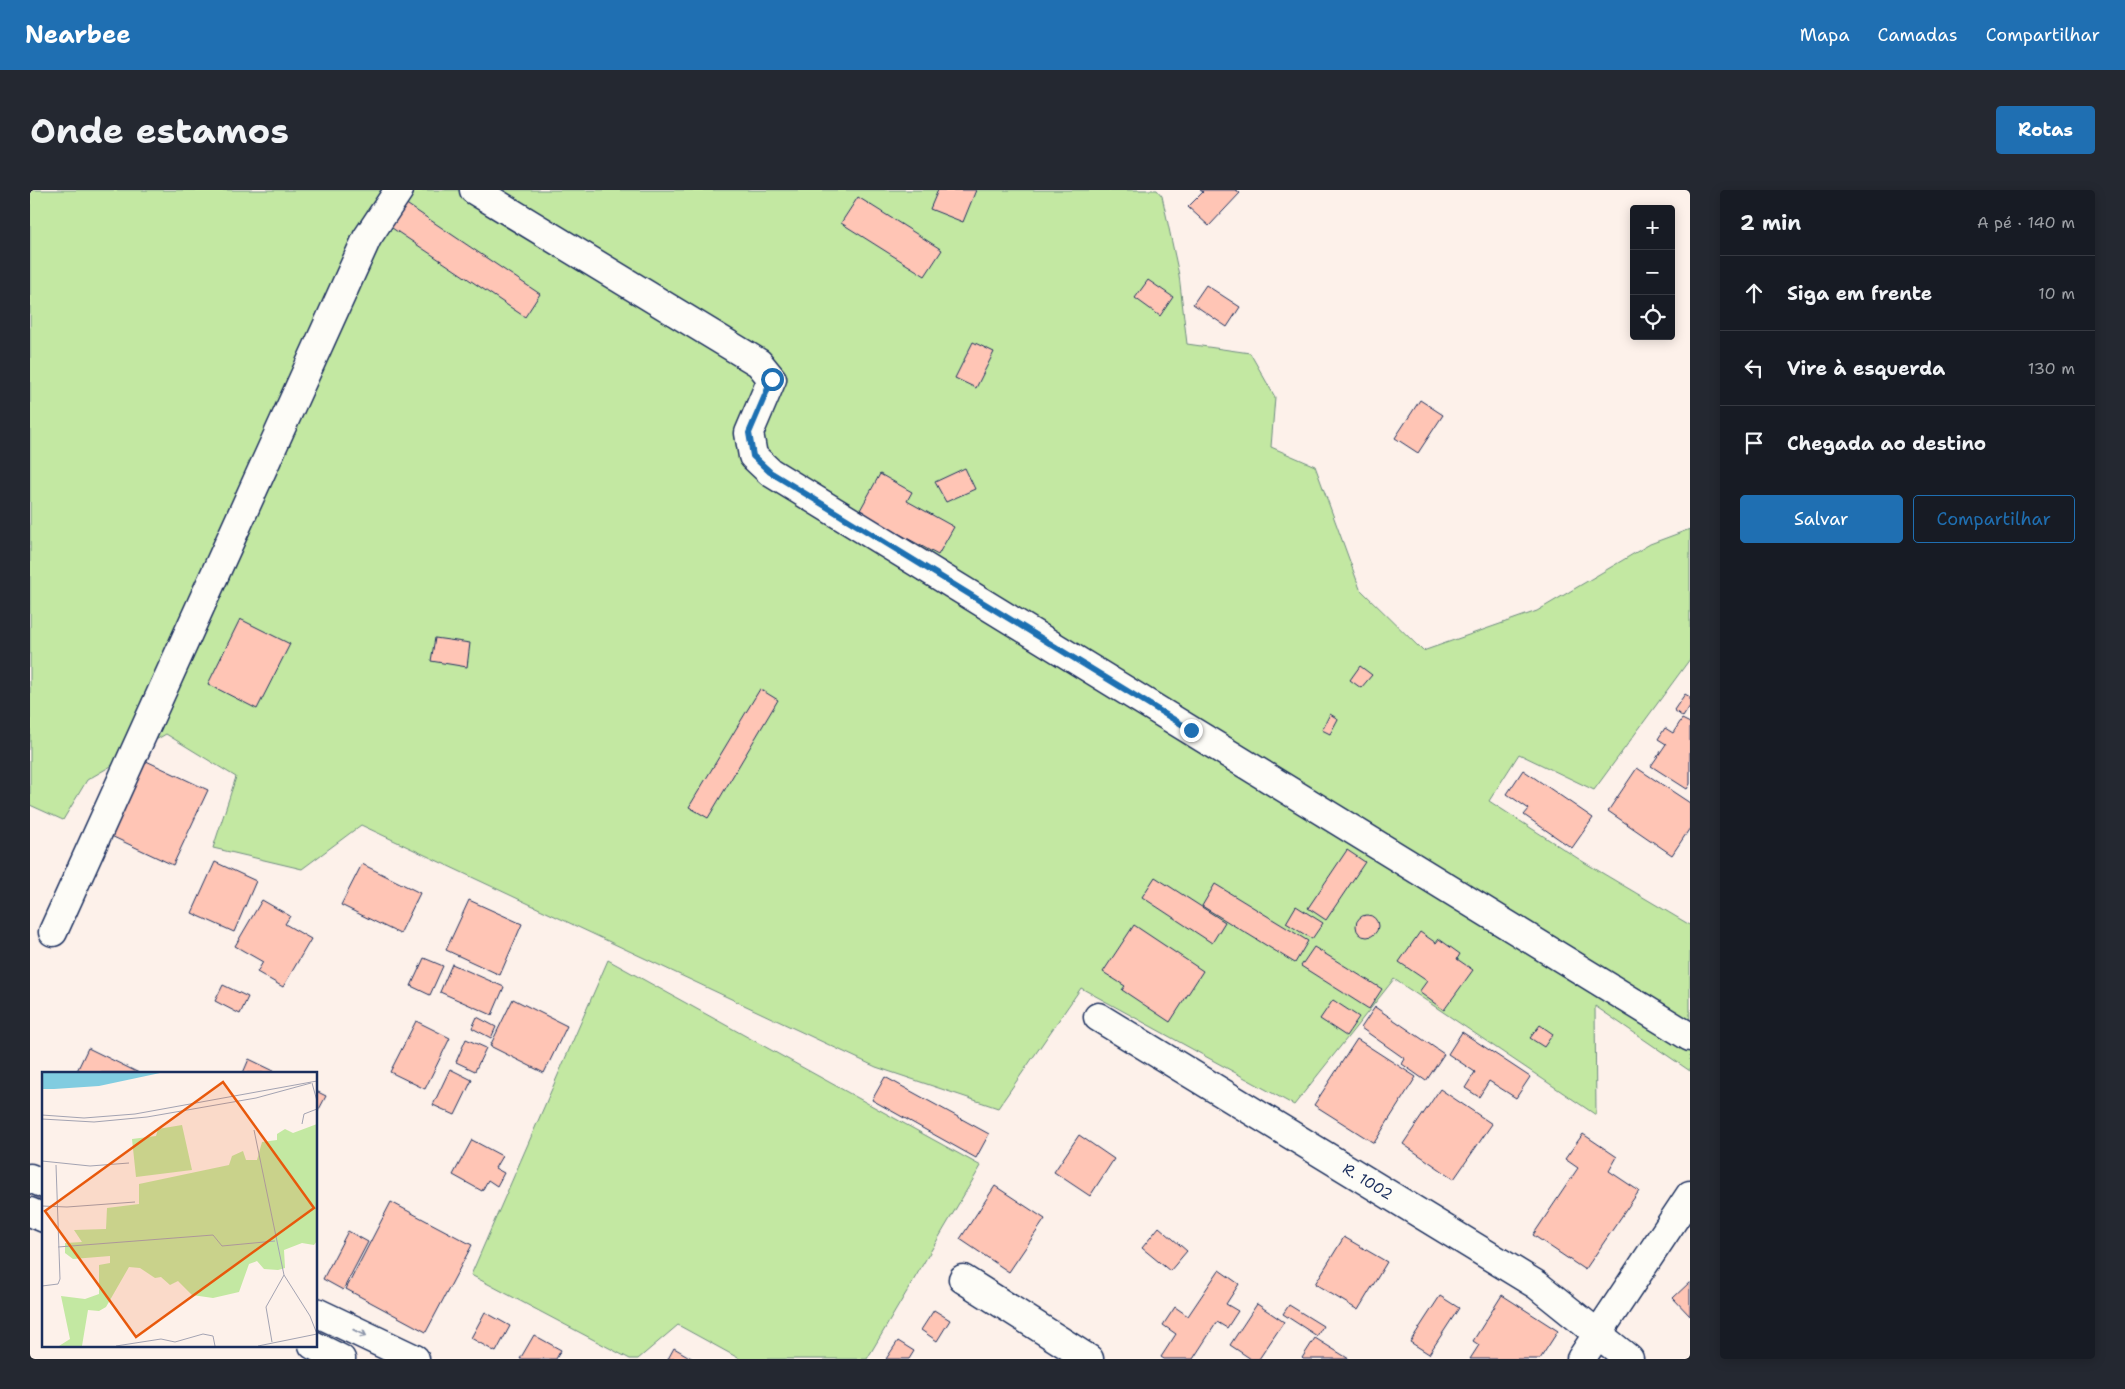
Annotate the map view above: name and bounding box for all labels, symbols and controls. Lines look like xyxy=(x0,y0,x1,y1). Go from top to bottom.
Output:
text: Nearbee xyxy=(25,19,131,51)
text: Mapa xyxy=(1800,23,1850,47)
text: Camadas xyxy=(1878,23,1958,47)
text: Compartilhar xyxy=(1986,23,2100,47)
button: Rotas xyxy=(1996,106,2095,154)
text: Onde estamos xyxy=(30,107,289,154)
map controls xyxy=(1630,205,1675,340)
button: + xyxy=(1630,205,1675,250)
text: 2 min xyxy=(1740,209,1801,237)
text: A pé · 140 m xyxy=(1977,212,2075,233)
button: − xyxy=(1630,250,1675,295)
icon: ahead xyxy=(1740,279,1768,307)
text: Siga em frente xyxy=(1787,281,1932,306)
text: 10 m xyxy=(2038,283,2075,304)
button: locate xyxy=(1630,295,1675,340)
icon: left xyxy=(1740,354,1768,382)
text: Vire à esquerda xyxy=(1787,356,1945,381)
text: 130 m xyxy=(2028,358,2075,379)
route start xyxy=(761,368,784,391)
icon: arrive xyxy=(1740,429,1768,457)
text: Chegada ao destino xyxy=(1787,431,1986,456)
button: Salvar xyxy=(1740,495,1903,543)
button: Compartilhar xyxy=(1913,495,2075,543)
route end xyxy=(1180,719,1203,742)
inset map xyxy=(42,1072,318,1346)
street label: R. 1002 xyxy=(1339,1159,1397,1205)
one-way arrow xyxy=(352,1329,367,1338)

